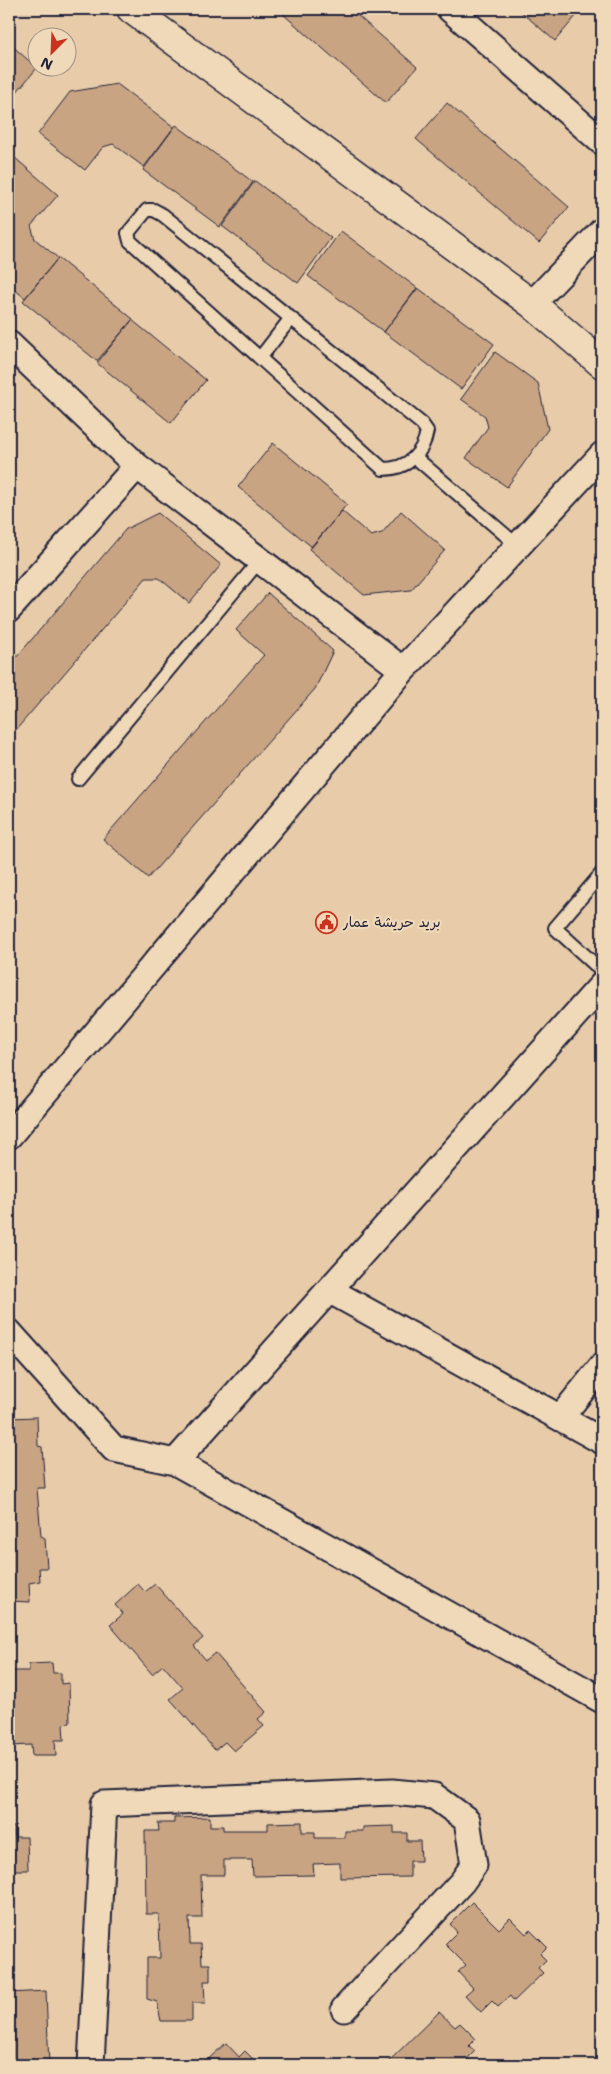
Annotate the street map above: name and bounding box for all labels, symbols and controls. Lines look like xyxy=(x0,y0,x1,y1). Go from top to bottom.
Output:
north arrow xyxy=(28,28,78,78)
text: N xyxy=(38,53,55,74)
public building icon: بريد حريشة عمار xyxy=(315,910,339,934)
place label: بريد حريشة عمار xyxy=(342,913,441,931)

